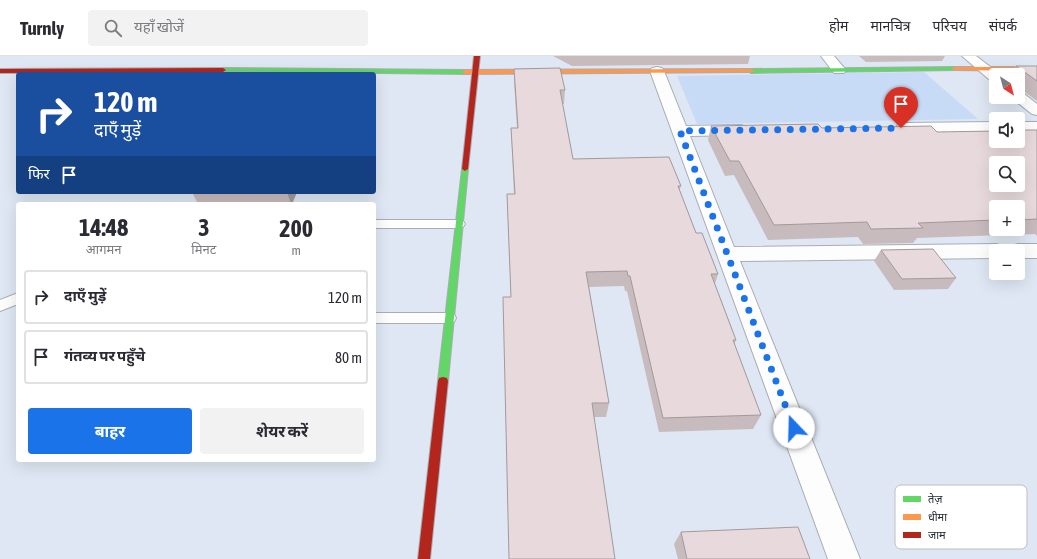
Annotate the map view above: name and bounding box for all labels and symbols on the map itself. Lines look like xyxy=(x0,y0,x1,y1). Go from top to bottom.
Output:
north arrow xyxy=(989,68,1025,104)
pin xyxy=(884,87,918,128)
position arrow xyxy=(773,407,815,449)
legend xyxy=(895,485,1027,549)
text: तेज़ xyxy=(928,493,943,505)
text: धीमा xyxy=(928,511,947,523)
text: जाम xyxy=(928,529,946,541)

